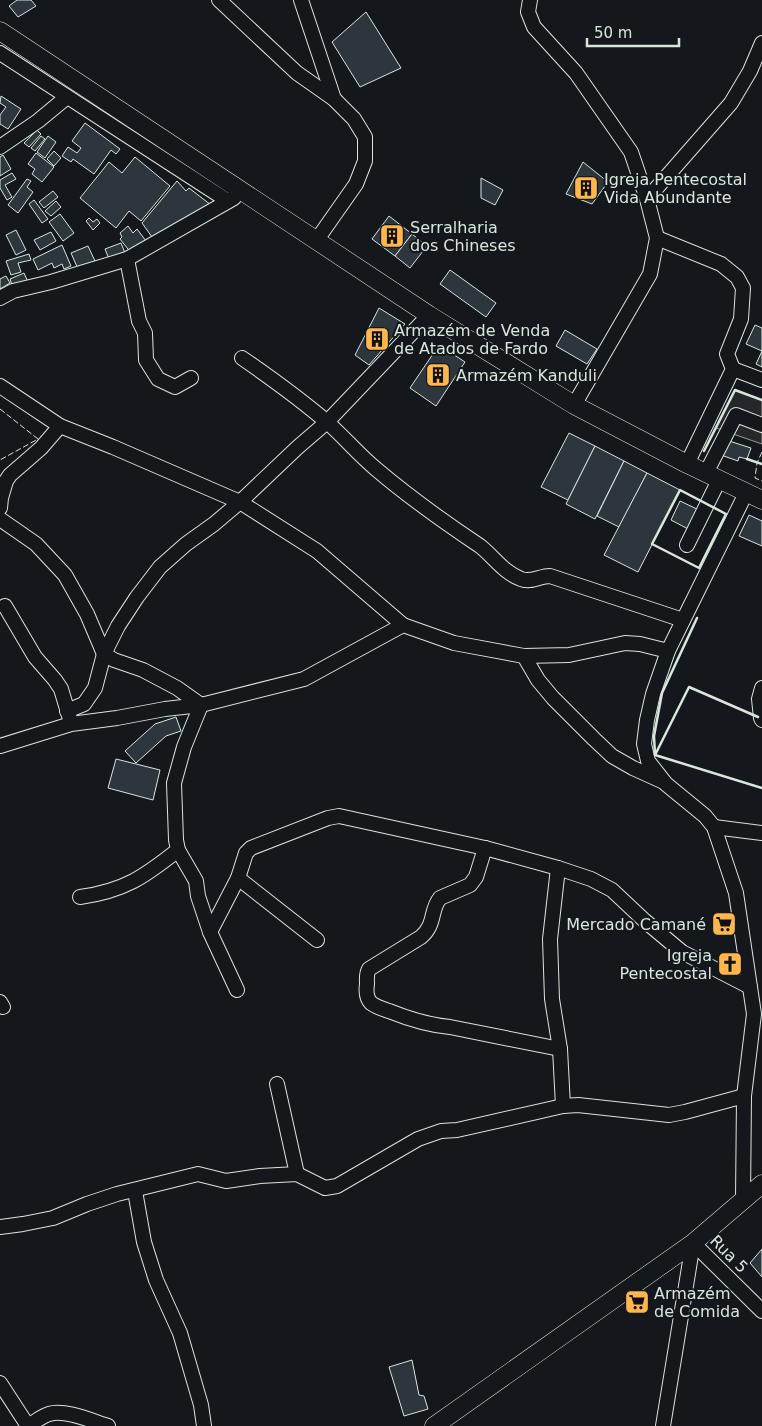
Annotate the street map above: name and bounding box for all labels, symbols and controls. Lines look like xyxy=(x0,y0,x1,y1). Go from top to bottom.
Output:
scale bar xyxy=(587,15,680,47)
text: 50 m xyxy=(594,24,632,42)
place label: Igreja Pentecostal Vida Abundante xyxy=(604,170,747,207)
building icon: Igreja Pentecostal Vida Abundante xyxy=(573,175,599,201)
place label: Serralharia dos Chineses xyxy=(410,218,516,255)
building icon: Serralharia dos Chineses xyxy=(379,223,405,249)
place label: Armazém de Venda de Atados de Fardo xyxy=(394,321,550,358)
building icon: Armazém de Venda de Atados de Fardo xyxy=(364,326,390,352)
building icon: Armazém Kanduli xyxy=(425,362,451,388)
place label: Armazém Kanduli xyxy=(456,366,597,385)
supermarket icon: Mercado Camané xyxy=(711,911,737,937)
place label: Mercado Camané xyxy=(566,915,706,934)
place label: Igreja Pentecostal xyxy=(619,946,712,983)
church icon: Igreja Pentecostal xyxy=(717,951,743,977)
street label: Rua 5 xyxy=(706,1231,752,1277)
place label: Armazém de Comida xyxy=(654,1284,740,1321)
supermarket icon: Armazém de Comida xyxy=(624,1289,650,1315)

